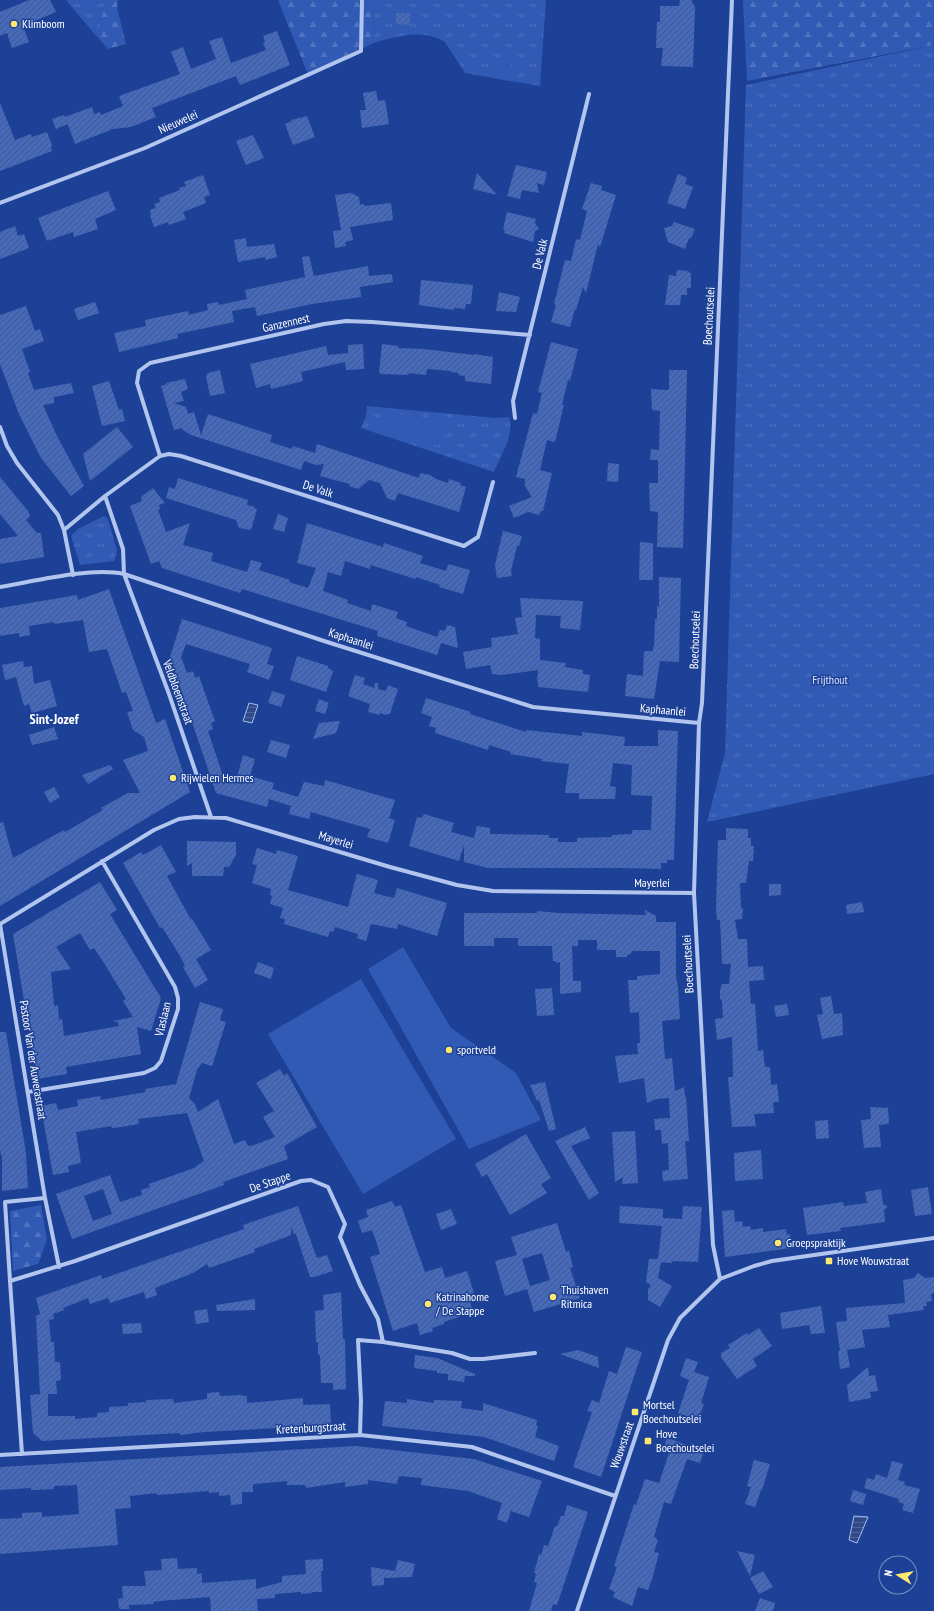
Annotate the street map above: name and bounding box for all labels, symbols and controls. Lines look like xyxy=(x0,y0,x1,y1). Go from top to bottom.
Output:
place label: Klimboom xyxy=(22,16,65,31)
marker: Klimboom xyxy=(9,19,19,29)
street label: Nieuwelei xyxy=(156,106,200,137)
street label: De Valk xyxy=(529,237,551,271)
street label: Boechoutselei xyxy=(699,286,718,345)
street label: Ganzennest xyxy=(261,310,312,335)
street label: De Valk xyxy=(301,477,335,501)
street label: Boechoutselei xyxy=(686,611,703,669)
street label: Kaphaanlei xyxy=(327,624,375,653)
street label: Veldbloemstraat xyxy=(160,657,197,727)
park label: Frijthout xyxy=(812,672,849,687)
street label: Kaphaanlei xyxy=(639,700,687,719)
district label: Sint-Jozef xyxy=(30,710,80,728)
place label: Rijwielen Hermes xyxy=(181,770,254,785)
marker: Rijwielen Hermes xyxy=(168,773,178,783)
street label: Mayerlei xyxy=(317,827,355,852)
street label: Mayerlei xyxy=(634,875,670,890)
street label: Boechoutselei xyxy=(678,935,697,994)
street label: Pastoor Van der Auwerastraat xyxy=(17,999,50,1121)
street label: Vlaslaan xyxy=(151,1000,174,1039)
place label: sportveld xyxy=(457,1042,496,1057)
marker: sportveld xyxy=(444,1045,454,1055)
street label: De Stappe xyxy=(247,1168,292,1196)
place label: Groepspraktijk xyxy=(786,1235,846,1250)
marker: Groepspraktijk xyxy=(773,1238,783,1248)
place label: Hove Wouwstraat xyxy=(837,1253,910,1268)
marker: Hove Wouwstraat xyxy=(824,1256,834,1266)
place label: Thuishaven Ritmica xyxy=(561,1282,608,1311)
place label: Katrinahome / De Stappe xyxy=(435,1289,489,1318)
marker: Thuishaven Ritmica xyxy=(548,1292,558,1302)
marker: Katrinahome / De Stappe xyxy=(423,1299,433,1309)
place label: Mortsel Boechoutselei xyxy=(643,1397,701,1426)
marker: Mortsel Boechoutselei xyxy=(630,1407,640,1417)
street label: Kretenburgstraat xyxy=(276,1418,347,1437)
street label: Wouwstraat xyxy=(607,1419,637,1470)
place label: Hove Boechoutselei xyxy=(656,1426,714,1455)
marker: Hove Boechoutselei xyxy=(643,1436,653,1446)
north arrow xyxy=(878,1555,918,1595)
text: N xyxy=(881,1569,896,1577)

